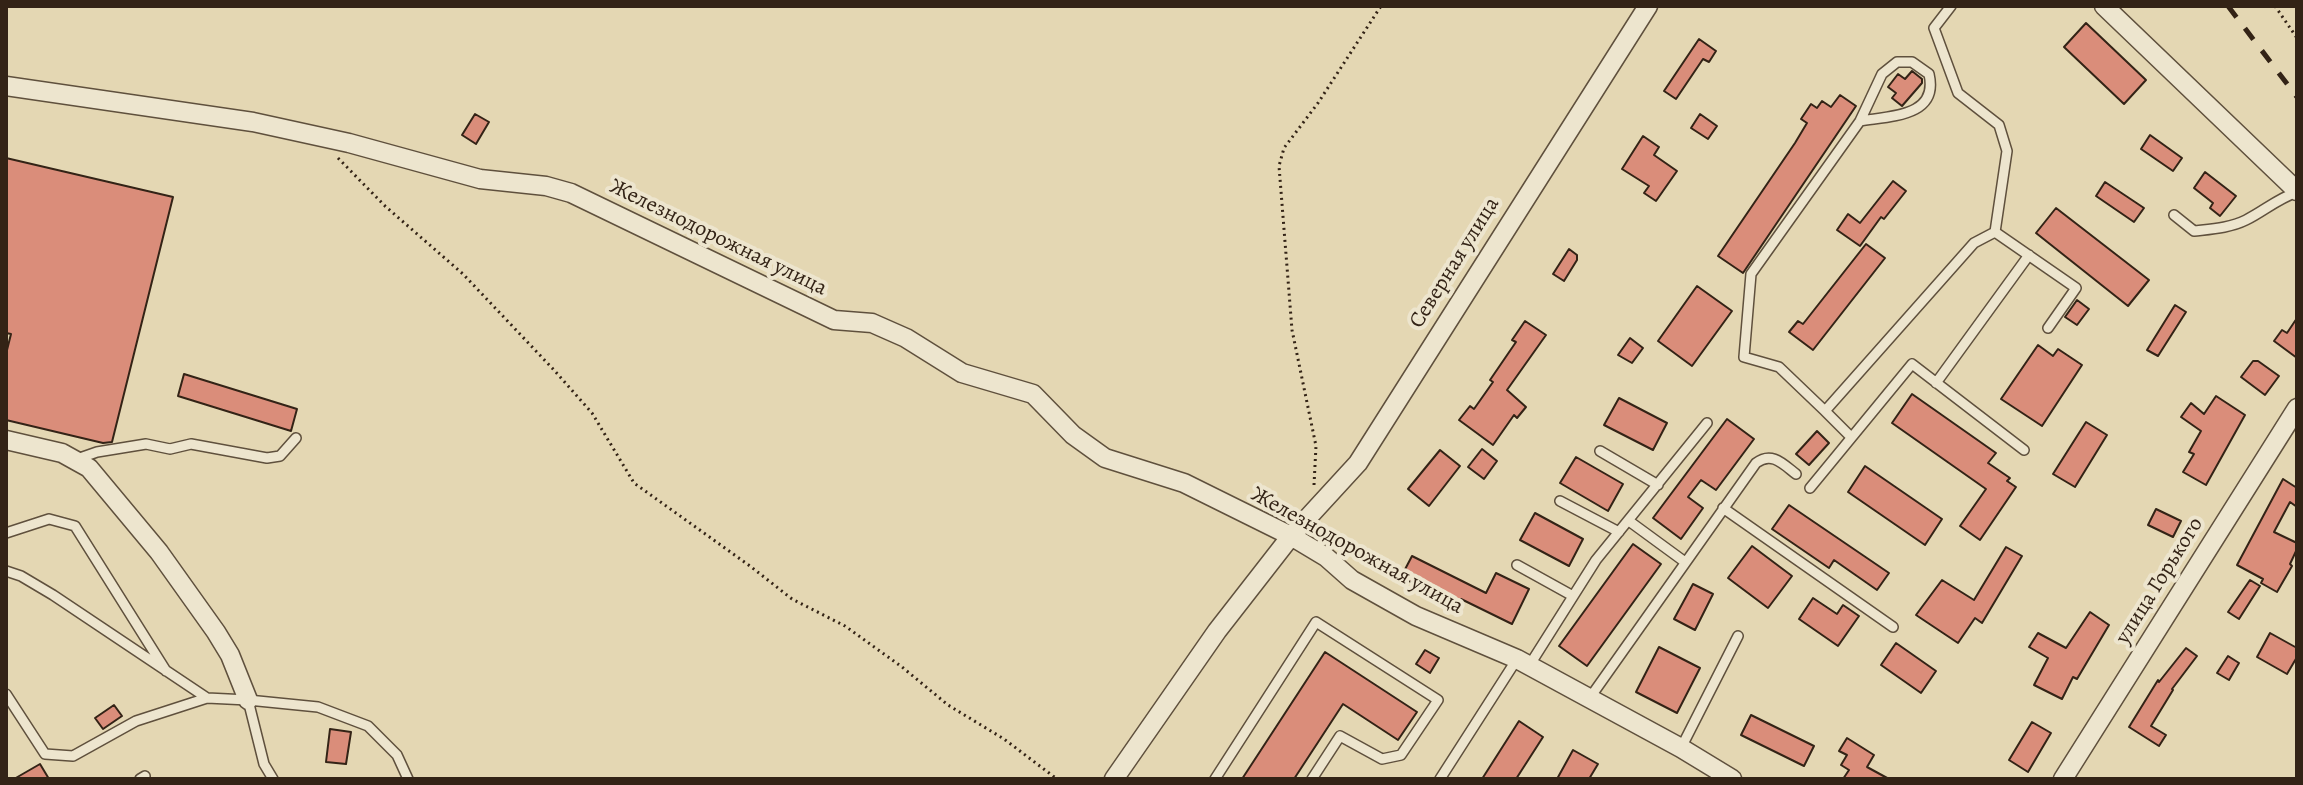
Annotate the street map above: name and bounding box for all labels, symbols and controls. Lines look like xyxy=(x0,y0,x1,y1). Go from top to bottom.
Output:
street label: Железнодорожная улица xyxy=(605,174,831,302)
street label: Северная улица xyxy=(1404,193,1506,333)
street label: Железнодорожная улица xyxy=(1246,482,1468,620)
street label: улица Горького xyxy=(2111,513,2209,649)

